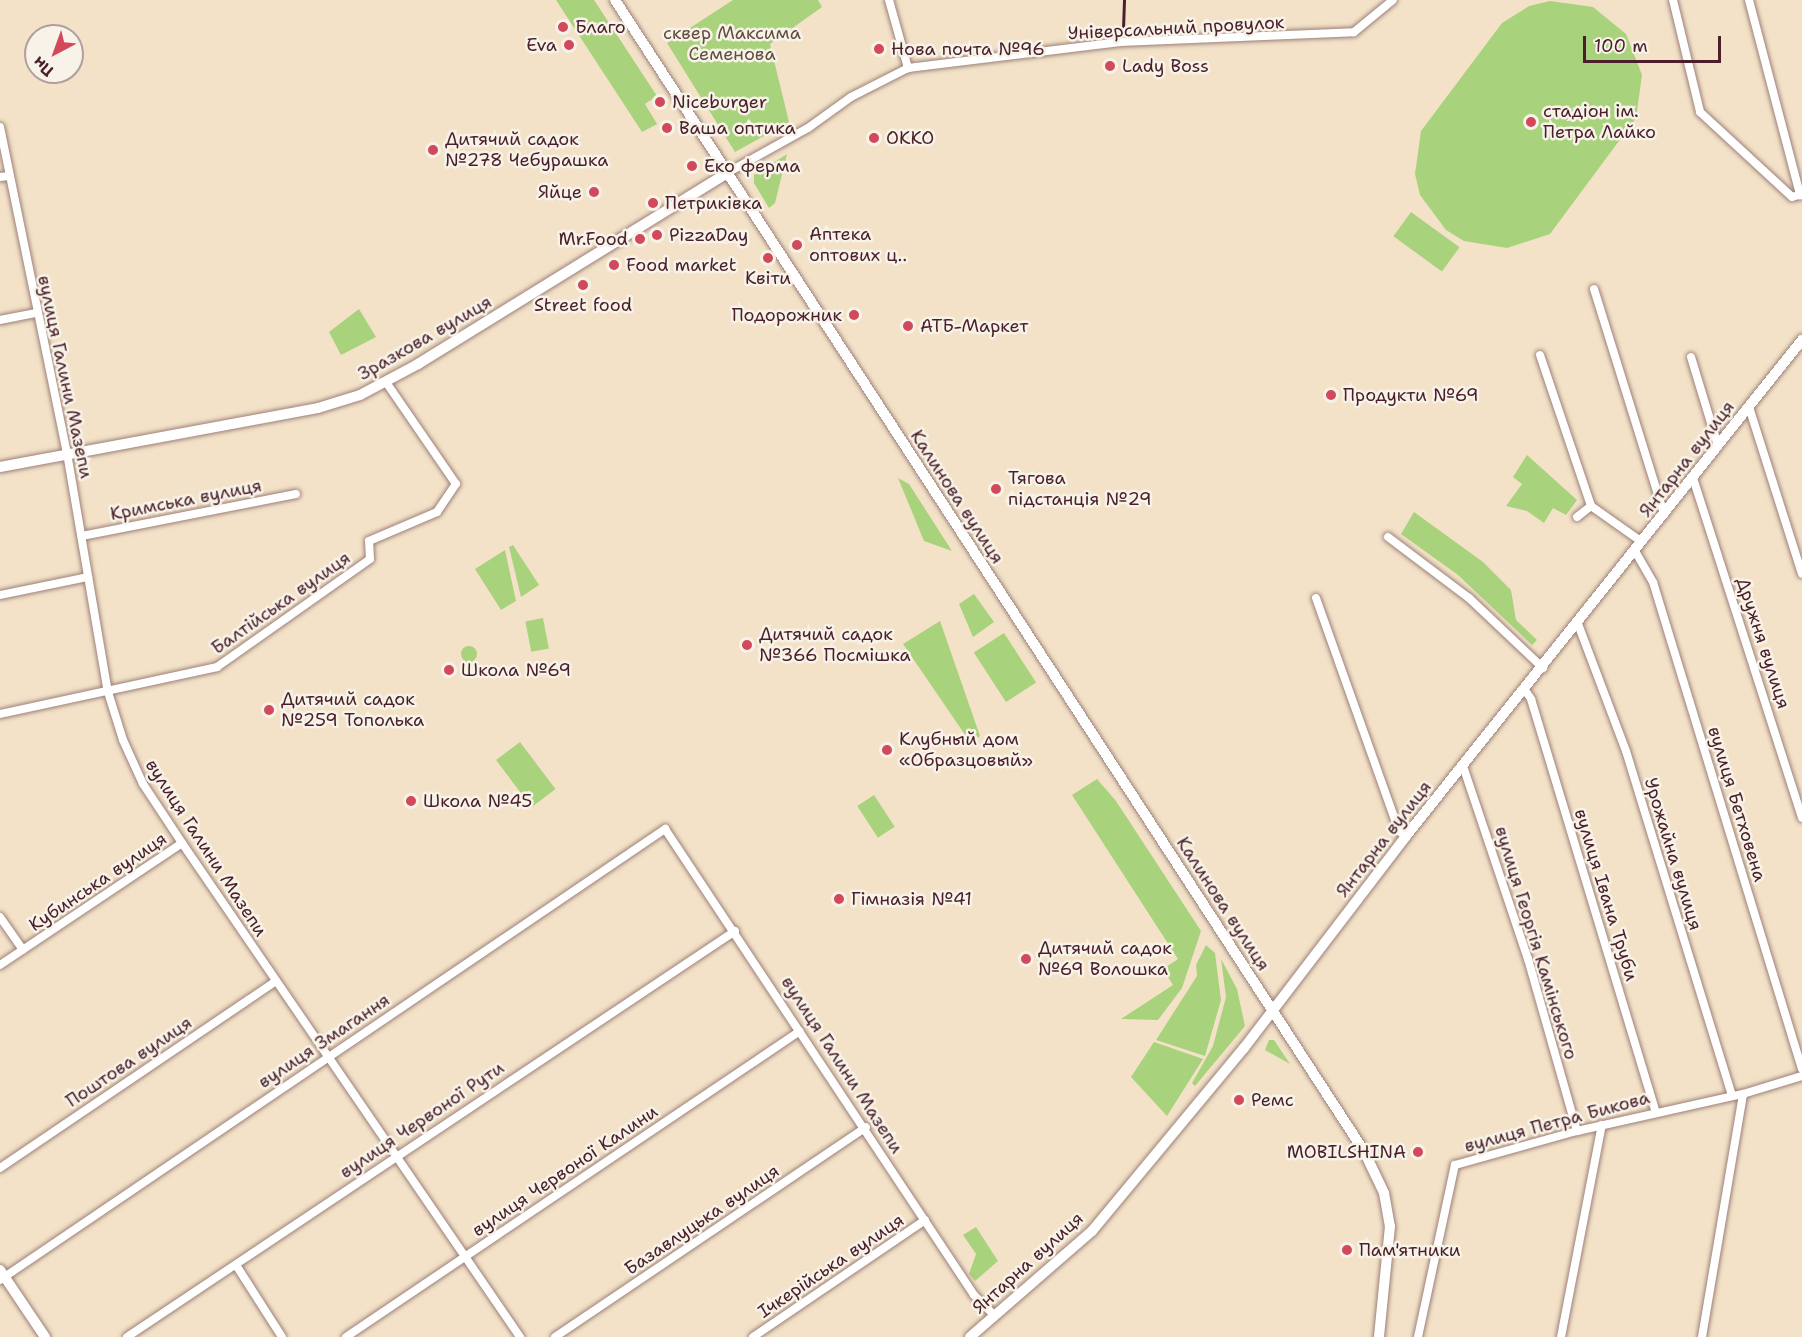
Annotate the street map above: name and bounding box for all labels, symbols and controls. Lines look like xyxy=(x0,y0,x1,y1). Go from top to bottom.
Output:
street label: Універсальний провулок xyxy=(1067,12,1285,44)
place label: Благо xyxy=(575,16,626,38)
marker: Благо xyxy=(556,20,570,34)
park label: сквер Максима Семенова xyxy=(663,23,801,66)
north arrow xyxy=(24,24,84,84)
scale bar xyxy=(1586,24,1724,62)
place label: Eva xyxy=(526,34,557,56)
text: 100 m xyxy=(1594,34,1648,58)
marker: Eva xyxy=(562,38,576,52)
place label: Нова почта №96 xyxy=(891,38,1045,60)
marker: Нова почта №96 xyxy=(872,42,886,56)
text: Пн xyxy=(28,52,58,81)
place label: Lady Boss xyxy=(1122,55,1209,77)
marker: Lady Boss xyxy=(1103,59,1117,73)
place label: Niceburger xyxy=(672,91,767,113)
marker: Niceburger xyxy=(653,95,667,109)
place label: стадіон ім. Петра Лайко xyxy=(1543,101,1656,144)
marker: стадіон ім. Петра Лайко xyxy=(1524,115,1538,129)
place label: Ваша оптика xyxy=(679,117,796,139)
marker: Ваша оптика xyxy=(660,121,674,135)
place label: OKKO xyxy=(886,127,934,149)
place label: Дитячий садок №278 Чебурашка xyxy=(445,129,608,172)
marker: OKKO xyxy=(867,131,881,145)
marker: Дитячий садок №278 Чебурашка xyxy=(426,143,440,157)
place label: Еко ферма xyxy=(704,155,800,177)
marker: Еко ферма xyxy=(685,159,699,173)
place label: Яйце xyxy=(538,181,582,203)
marker: Яйце xyxy=(587,185,601,199)
place label: Петриківка xyxy=(665,192,762,214)
marker: Петриківка xyxy=(646,196,660,210)
place label: PizzaDay xyxy=(669,224,748,246)
place label: Аптека оптових ц‥ xyxy=(809,224,907,266)
place label: Mr.Food xyxy=(558,228,628,250)
marker: PizzaDay xyxy=(650,228,664,242)
marker: Mr.Food xyxy=(633,232,647,246)
marker: Аптека оптових ц‥ xyxy=(790,238,804,252)
marker: Квіти xyxy=(761,251,775,265)
place label: Food market xyxy=(626,254,737,276)
marker: Food market xyxy=(607,258,621,272)
place label: Квіти xyxy=(745,267,791,289)
street label: вулиця Галини Мазепи xyxy=(33,274,97,480)
marker: Street food xyxy=(576,278,590,292)
street label: Зразкова вулиця xyxy=(354,291,496,385)
place label: Street food xyxy=(534,294,632,316)
place label: Подорожник xyxy=(732,304,842,326)
marker: Подорожник xyxy=(847,308,861,322)
place label: АТБ-Маркет xyxy=(920,315,1028,337)
marker: АТБ-Маркет xyxy=(901,319,915,333)
place label: Продукти №69 xyxy=(1343,384,1479,406)
marker: Продукти №69 xyxy=(1324,388,1338,402)
street label: Янтарна вулиця xyxy=(1635,397,1739,521)
street label: Калинова вулиця xyxy=(906,426,1008,568)
place label: Тягова пiдстанцiя №29 xyxy=(1008,468,1152,510)
street label: Кримська вулиця xyxy=(108,475,264,525)
marker: Тягова пiдстанцiя №29 xyxy=(989,482,1003,496)
street label: Балтійська вулиця xyxy=(207,547,355,659)
street label: Дружня вулиця xyxy=(1732,575,1794,711)
place label: Дитячий садок №366 Посмішка xyxy=(759,624,911,666)
marker: Дитячий садок №366 Посмішка xyxy=(740,638,754,652)
place label: Школа №69 xyxy=(461,659,571,681)
marker: Школа №69 xyxy=(442,663,456,677)
place label: Дитячий садок №259 Тополька xyxy=(281,689,424,732)
marker: Дитячий садок №259 Тополька xyxy=(262,703,276,717)
street label: вулиця Бетховена xyxy=(1703,724,1771,884)
place label: Клубный дом «Образцовый» xyxy=(899,729,1033,771)
marker: Клубный дом «Образцовый» xyxy=(880,743,894,757)
street label: вулиця Галини Мазепи xyxy=(141,755,271,941)
street label: Урожайна вулиця xyxy=(1640,775,1706,933)
street label: Янтарна вулиця xyxy=(1332,777,1436,901)
place label: Школа №45 xyxy=(423,790,532,812)
marker: Школа №45 xyxy=(404,794,418,808)
street label: вулиця Івана Труби xyxy=(1569,806,1643,984)
street label: вулиця Георгія Камінського xyxy=(1490,824,1582,1062)
street label: Кубинська вулиця xyxy=(25,828,171,936)
street label: Калинова вулиця xyxy=(1172,833,1274,975)
place label: Гімназія №41 xyxy=(851,888,972,910)
marker: Гімназія №41 xyxy=(832,892,846,906)
place label: Дитячий садок №69 Волошка xyxy=(1038,938,1172,980)
marker: Дитячий садок №69 Волошка xyxy=(1019,952,1033,966)
street label: вулиця Галини Мазепи xyxy=(777,972,907,1158)
street label: вулиця Змагання xyxy=(254,989,394,1093)
street label: Поштова вулиця xyxy=(62,1012,196,1112)
street label: вулиця Червоної Рути xyxy=(336,1057,508,1183)
street label: вулиця Петра Бикова xyxy=(1462,1087,1652,1157)
place label: Ремс xyxy=(1251,1089,1294,1111)
marker: Ремс xyxy=(1232,1093,1246,1107)
street label: вулиця Червоної Калини xyxy=(468,1101,662,1241)
place label: MOBILSHINA xyxy=(1287,1141,1406,1163)
marker: MOBILSHINA xyxy=(1411,1145,1425,1159)
street label: Базавлуцька вулиця xyxy=(621,1160,783,1280)
street label: Янтарна вулиця xyxy=(968,1208,1088,1318)
street label: Ічкерійська вулиця xyxy=(754,1209,908,1323)
place label: Пам'ятники xyxy=(1359,1239,1461,1261)
marker: Пам'ятники xyxy=(1340,1243,1354,1257)

